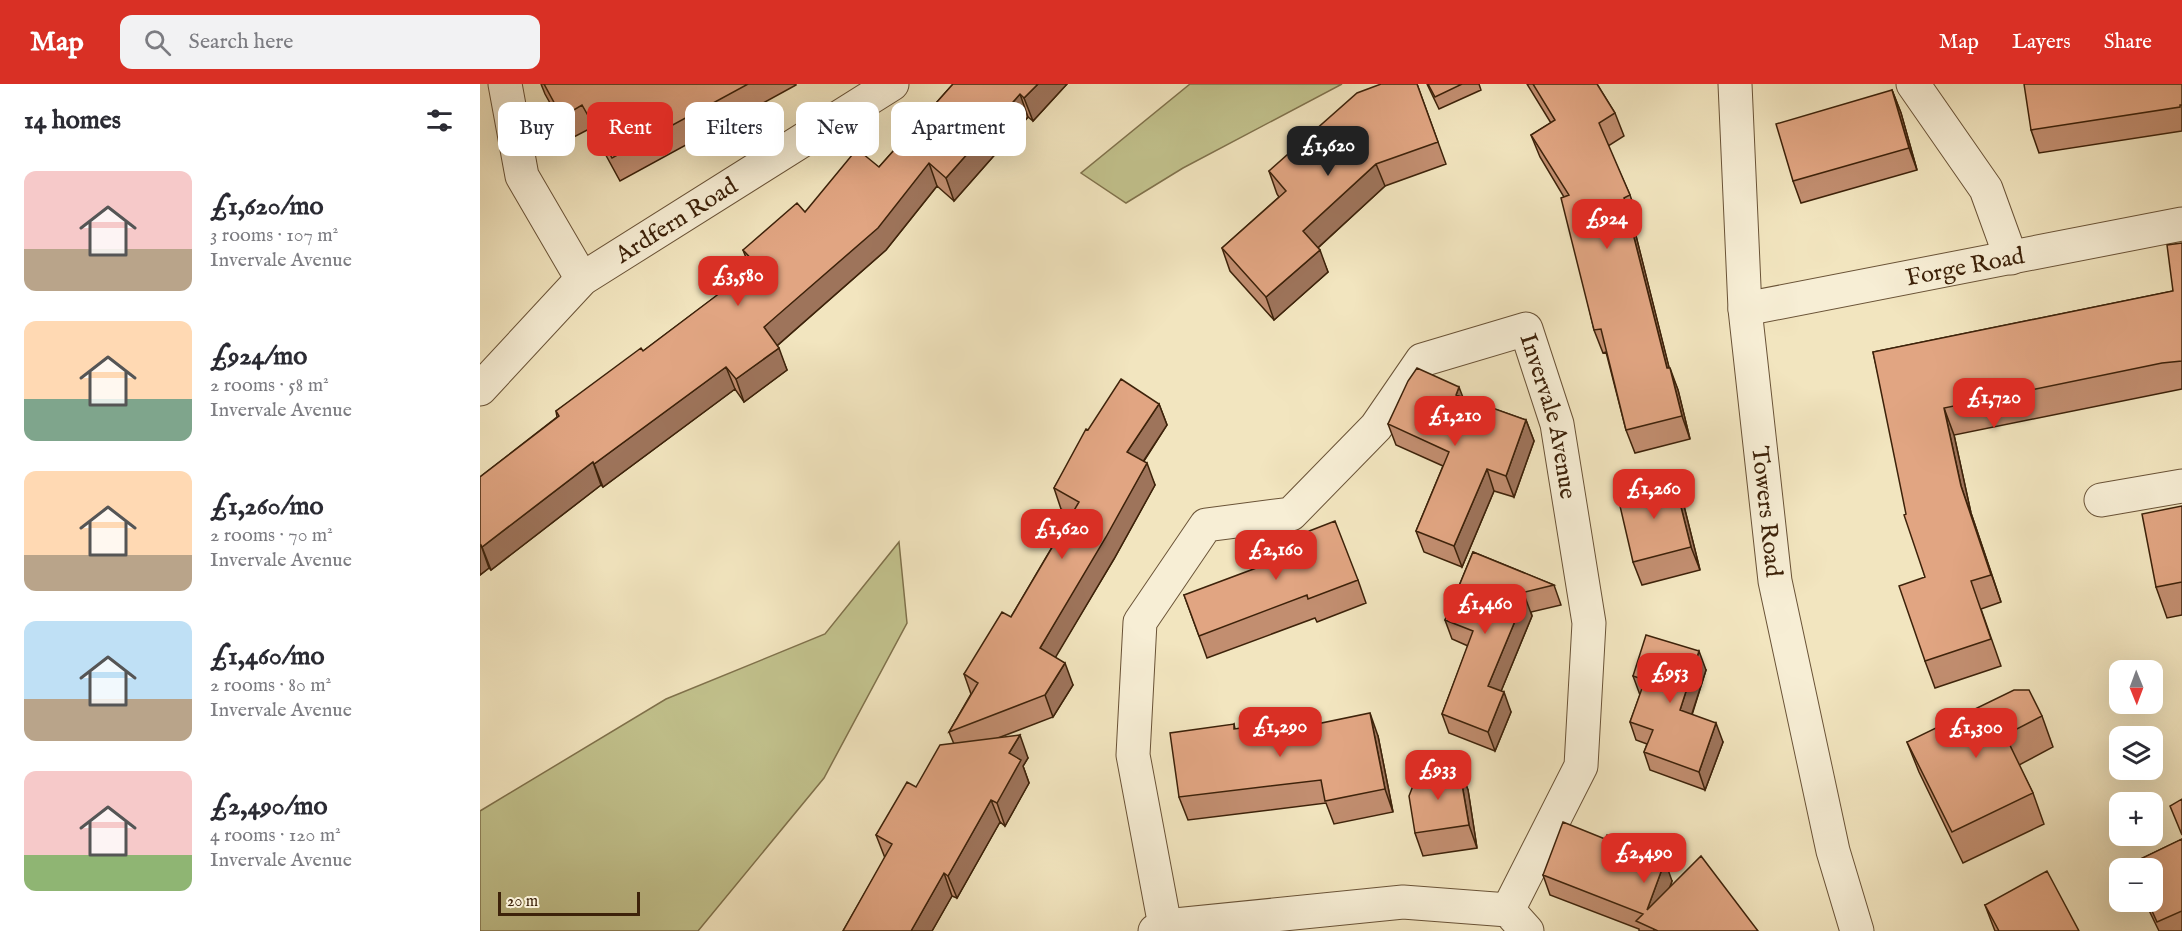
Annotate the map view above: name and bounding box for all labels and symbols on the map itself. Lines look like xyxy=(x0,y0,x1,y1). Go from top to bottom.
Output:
pin: £1,620 xyxy=(1279,126,1377,177)
street label: Ardfern Road xyxy=(609,171,744,272)
pin: £924 xyxy=(1571,199,1643,250)
street label: Forge Road xyxy=(1903,241,2027,294)
pin: £3,580 xyxy=(689,256,787,307)
street label: Invervale Avenue xyxy=(1511,330,1583,501)
pin: £1,720 xyxy=(1945,378,2043,429)
pin: £1,210 xyxy=(1406,396,1504,447)
street label: Towers Road xyxy=(1743,445,1788,579)
pin: £1,260 xyxy=(1605,469,1703,520)
pin: £1,620 xyxy=(1013,509,1111,560)
pin: £2,160 xyxy=(1227,530,1325,581)
pin: £1,460 xyxy=(1436,584,1534,635)
pin: £953 xyxy=(1634,653,1706,704)
north arrow xyxy=(2109,660,2163,714)
pin: £1,290 xyxy=(1231,707,1329,758)
pin: £1,300 xyxy=(1927,708,2025,759)
pin: £933 xyxy=(1402,750,1474,801)
pin: £2,490 xyxy=(1595,833,1693,884)
scale bar xyxy=(498,889,640,916)

